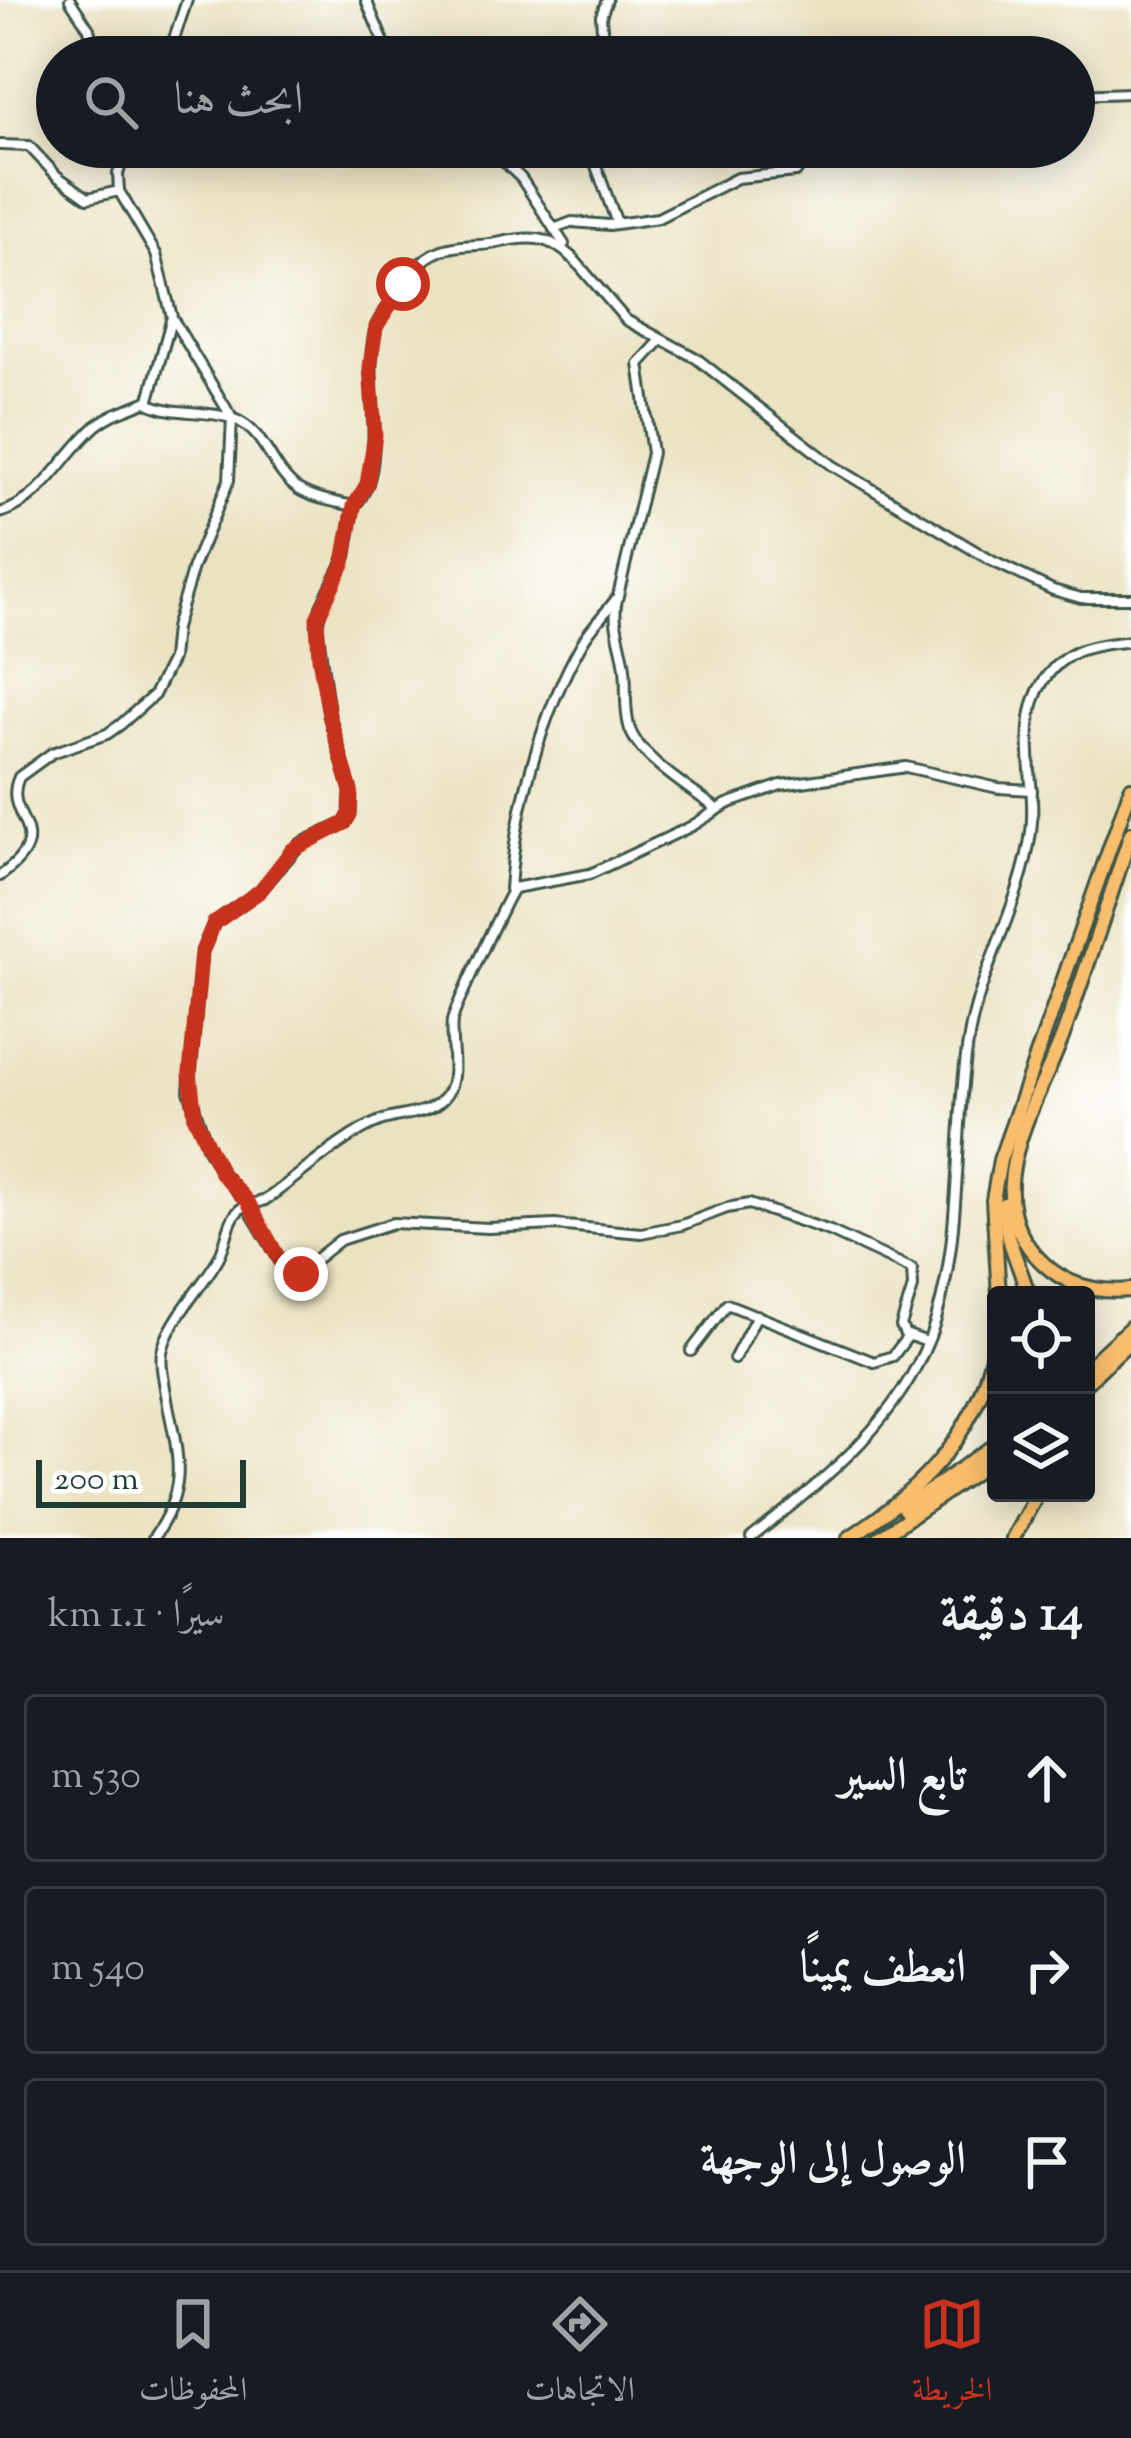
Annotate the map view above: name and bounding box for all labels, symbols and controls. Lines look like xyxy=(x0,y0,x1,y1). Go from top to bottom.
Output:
search box xyxy=(36,36,1095,168)
icon: search xyxy=(78,69,144,135)
text: ابحث هنا xyxy=(174,70,304,135)
route start xyxy=(376,257,430,311)
route end xyxy=(274,1247,328,1301)
map controls xyxy=(987,1286,1095,1502)
button: locate xyxy=(987,1286,1095,1394)
button: layers xyxy=(987,1394,1095,1502)
scale bar xyxy=(36,1454,246,1507)
text: 200 m xyxy=(54,1457,139,1505)
text: 14 دقيقة xyxy=(940,1580,1083,1653)
text: سيرًا · 1.1 km xyxy=(48,1589,225,1645)
icon: ahead xyxy=(1014,1745,1080,1811)
text: تابع السير xyxy=(839,1746,966,1811)
text: 530 m xyxy=(51,1750,141,1806)
icon: right xyxy=(1014,1937,1080,2003)
text: انعطف يمينًا xyxy=(800,1938,966,2003)
text: 540 m xyxy=(51,1942,145,1998)
icon: arrive xyxy=(1014,2129,1080,2195)
text: الوصول إلى الوجهة xyxy=(700,2130,966,2195)
tab: المحفوظات xyxy=(139,2291,247,2421)
tab: الاتجاهات xyxy=(525,2291,635,2421)
tab: الخريطة xyxy=(912,2291,992,2421)

